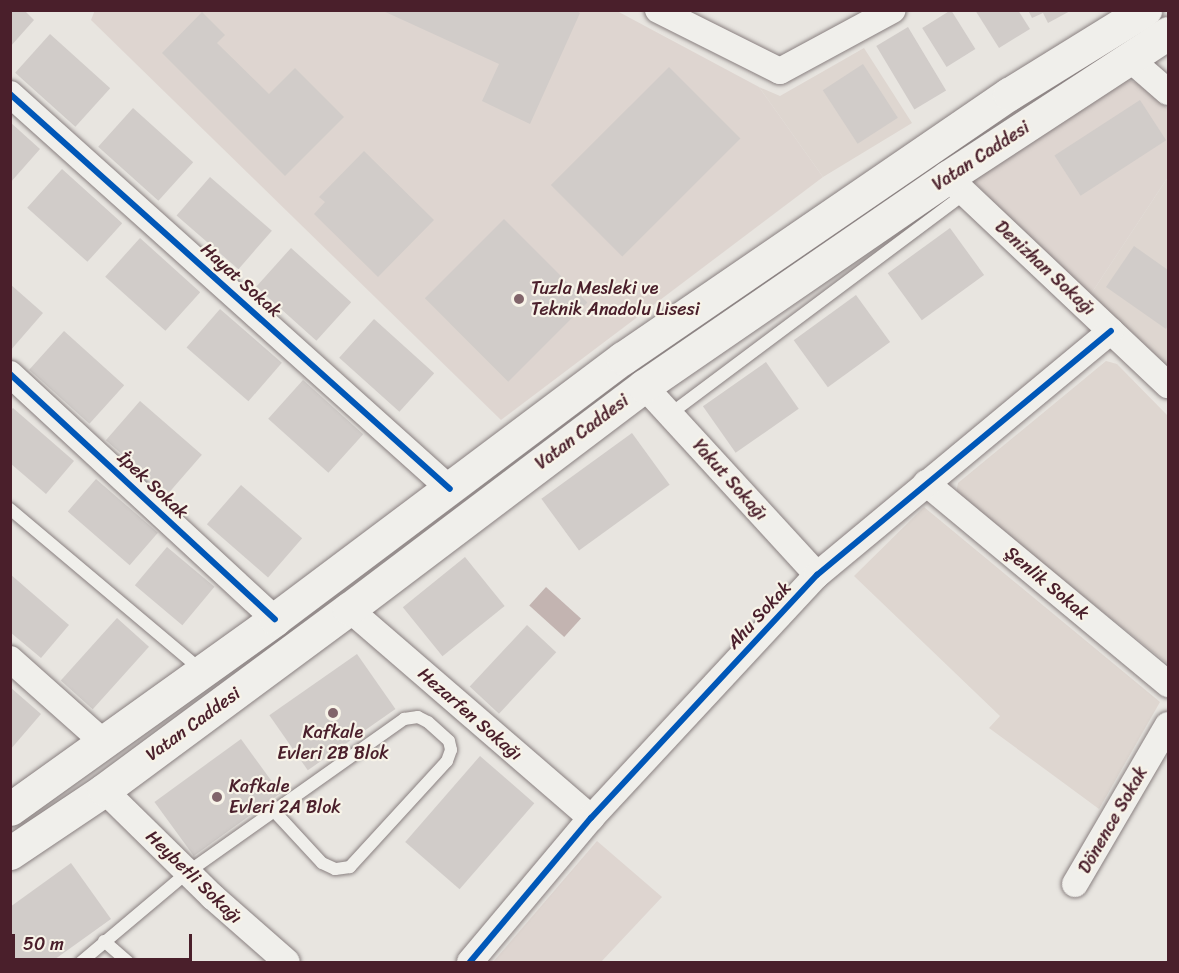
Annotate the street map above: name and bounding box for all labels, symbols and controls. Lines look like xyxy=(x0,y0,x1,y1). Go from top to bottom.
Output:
street label: Vatan Caddesi xyxy=(929,117,1033,195)
street label: Denizhan Sokağı xyxy=(990,216,1100,320)
street label: Hayat Sokak xyxy=(196,238,286,322)
place label: Tuzla Mesleki ve Teknik Anadolu Lisesi xyxy=(531,278,700,320)
marker: Tuzla Mesleki ve Teknik Anadolu Lisesi xyxy=(512,292,526,306)
street label: Vatan Caddesi xyxy=(531,390,633,474)
street label: Yakut Sokağı xyxy=(688,435,772,525)
street label: İpek Sokak xyxy=(113,447,193,523)
street label: Şenlik Sokak xyxy=(1001,542,1093,624)
street label: Ahu Sokak xyxy=(722,577,796,653)
street label: Hezarfen Sokağı xyxy=(414,663,526,765)
street label: Vatan Caddesi xyxy=(142,683,244,765)
marker: Kafkale Evleri 2B Blok xyxy=(326,706,340,720)
place label: Kafkale Evleri 2B Blok xyxy=(277,722,389,764)
street label: Dönence Sokak xyxy=(1074,763,1152,877)
place label: Kafkale Evleri 2A Blok xyxy=(229,776,341,818)
marker: Kafkale Evleri 2A Blok xyxy=(210,790,224,804)
street label: Heybetli Sokağı xyxy=(141,826,247,928)
scale bar xyxy=(15,922,195,960)
text: 50 m xyxy=(23,928,64,960)

